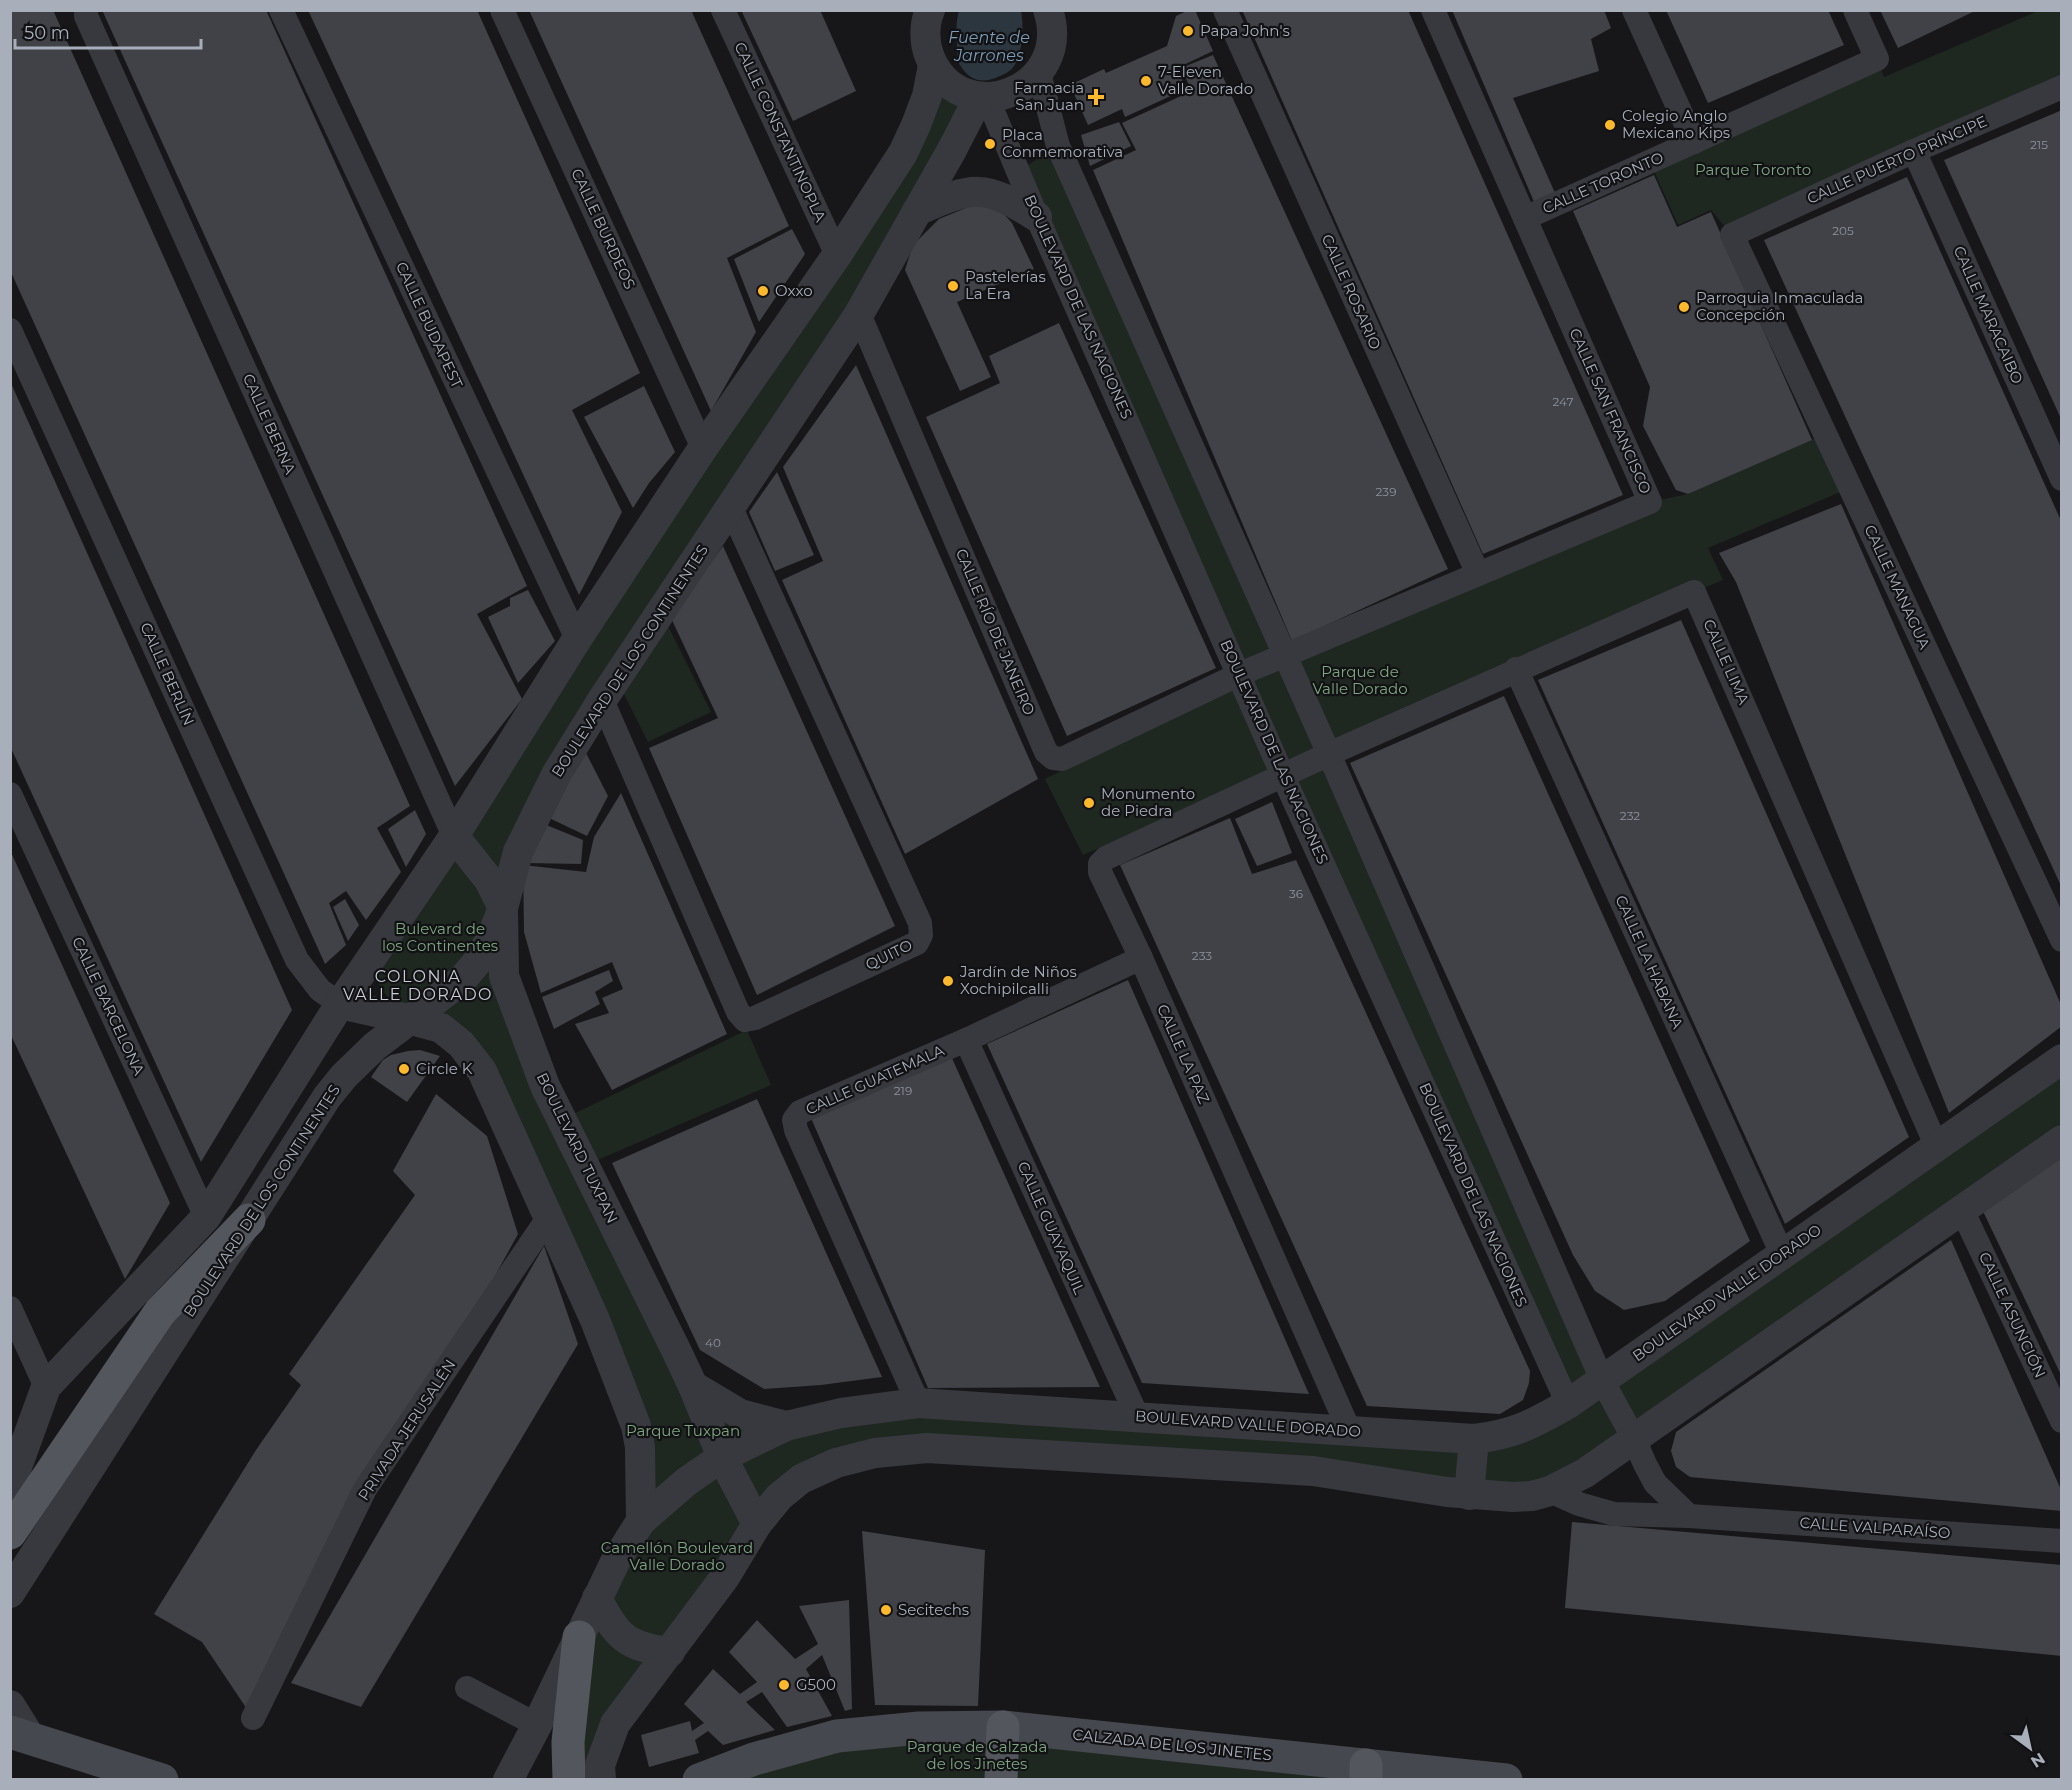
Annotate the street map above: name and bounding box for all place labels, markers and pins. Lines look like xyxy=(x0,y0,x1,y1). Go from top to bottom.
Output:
place label: Papa John's xyxy=(1200,21,1290,40)
marker: Papa John's xyxy=(1181,24,1195,38)
place label: 7-Eleven Valle Dorado xyxy=(1158,62,1253,98)
marker: 7-Eleven Valle Dorado xyxy=(1139,74,1153,88)
place label: Farmacia San Juan xyxy=(1014,78,1084,114)
marker: Farmacia San Juan xyxy=(1089,90,1103,104)
place label: Colegio Anglo Mexicano Kips xyxy=(1622,106,1730,142)
marker: Colegio Anglo Mexicano Kips xyxy=(1603,118,1617,132)
place label: Placa Conmemorativa xyxy=(1002,125,1123,161)
marker: Placa Conmemorativa xyxy=(983,137,997,151)
place label: Pastelerías La Era xyxy=(965,267,1046,303)
marker: Pastelerías La Era xyxy=(946,279,960,293)
place label: Oxxo xyxy=(775,281,813,300)
marker: Oxxo xyxy=(756,284,770,298)
place label: Parroquia Inmaculada Concepción xyxy=(1696,288,1863,324)
marker: Parroquia Inmaculada Concepción xyxy=(1677,300,1691,314)
place label: Monumento de Piedra xyxy=(1101,784,1195,820)
marker: Monumento de Piedra xyxy=(1082,796,1096,810)
place label: Jardín de Niños Xochipilcalli xyxy=(959,962,1077,998)
marker: Jardín de Niños Xochipilcalli xyxy=(941,974,955,988)
place label: Circle K xyxy=(416,1059,473,1078)
marker: Circle K xyxy=(397,1062,411,1076)
place label: Secitechs xyxy=(898,1600,969,1619)
marker: Secitechs xyxy=(879,1603,893,1617)
place label: G500 xyxy=(796,1675,836,1694)
marker: G500 xyxy=(777,1678,791,1692)

